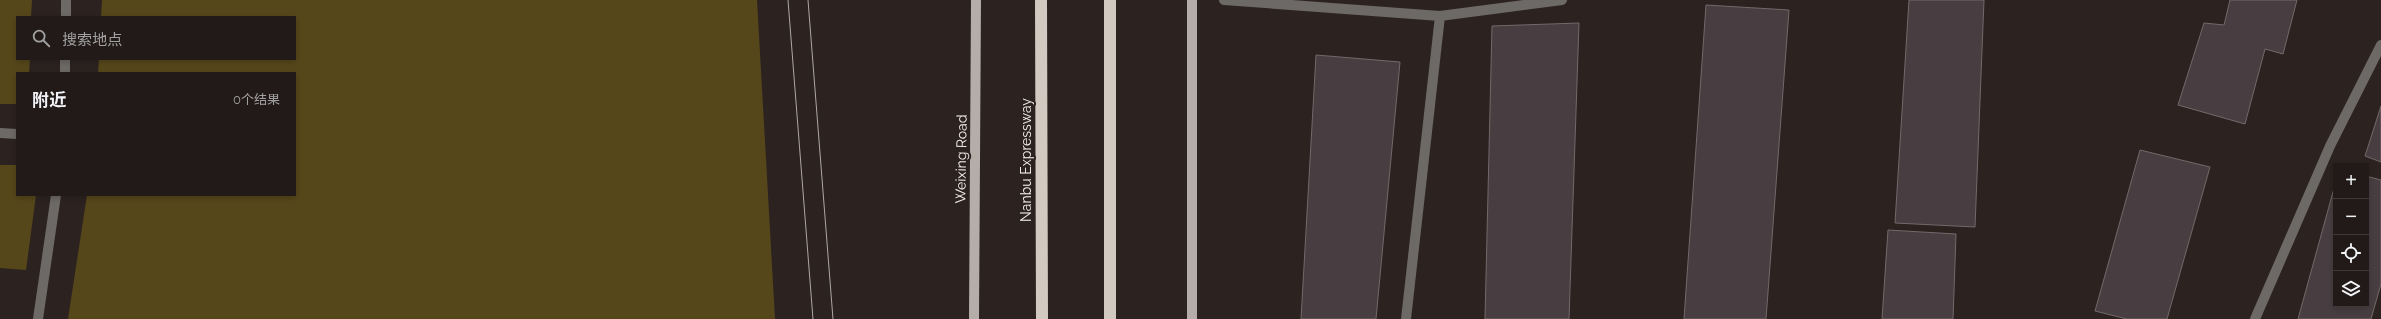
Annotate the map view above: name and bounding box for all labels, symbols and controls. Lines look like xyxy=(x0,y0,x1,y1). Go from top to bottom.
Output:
search box xyxy=(16,16,296,60)
icon: search xyxy=(30,27,52,49)
text: 搜索地点 xyxy=(62,31,122,49)
text: 附近 xyxy=(32,90,66,110)
text: 0个结果 xyxy=(233,92,280,107)
street label: Nanbu Expressway xyxy=(1018,98,1034,222)
street label: Weixing Road xyxy=(952,114,970,204)
map controls xyxy=(2333,163,2369,307)
button: + xyxy=(2333,163,2369,199)
button: − xyxy=(2333,199,2369,235)
button: locate xyxy=(2333,235,2369,271)
button: layers xyxy=(2333,271,2369,307)

